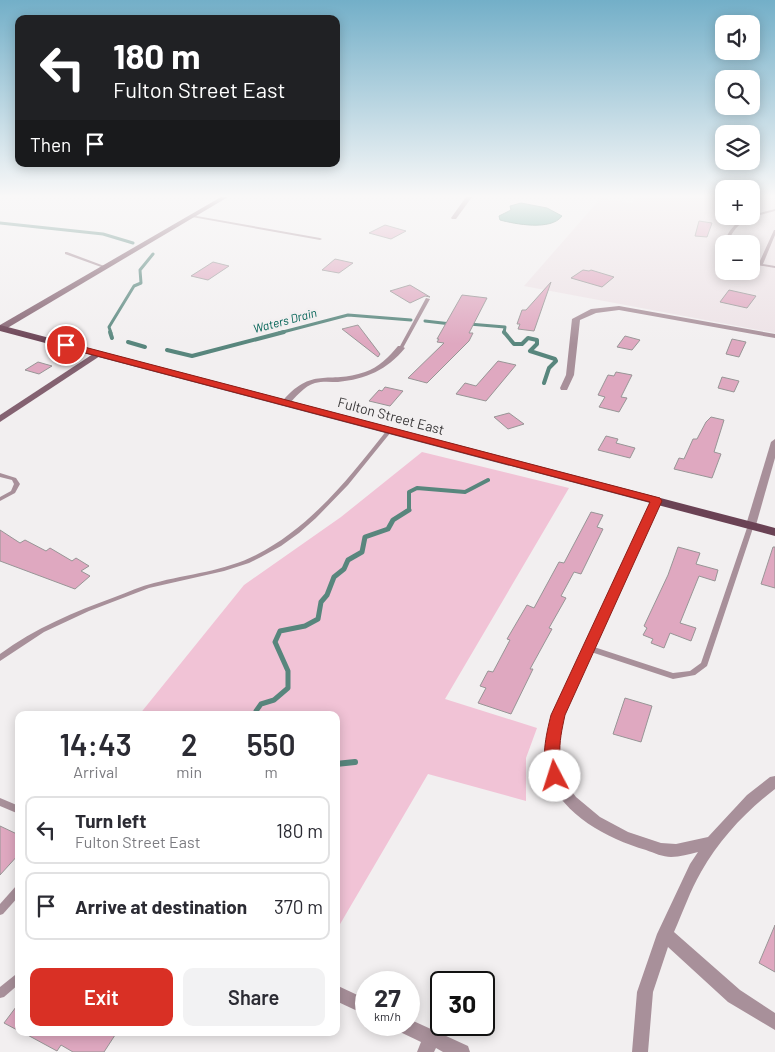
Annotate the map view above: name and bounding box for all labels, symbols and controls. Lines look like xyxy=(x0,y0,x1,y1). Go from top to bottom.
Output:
map controls xyxy=(715,15,760,280)
button: sound xyxy=(715,15,760,60)
text: 180 m xyxy=(113,34,201,76)
icon: left xyxy=(30,35,95,100)
button: search xyxy=(715,70,760,115)
text: Fulton Street East xyxy=(113,76,286,102)
button: layers xyxy=(715,125,760,170)
icon: arrive xyxy=(81,130,109,158)
text: Then xyxy=(30,133,71,156)
button: + xyxy=(715,180,760,225)
button: − xyxy=(715,235,760,280)
water label: Waters Drain xyxy=(251,305,318,335)
pin xyxy=(45,324,87,366)
icon: arrive xyxy=(52,331,80,359)
street label: Fulton Street East xyxy=(336,393,446,438)
text: 14:43 xyxy=(59,726,132,762)
text: 2 xyxy=(181,726,197,762)
text: 550 xyxy=(247,726,296,762)
position arrow xyxy=(528,749,580,801)
text: Arrival xyxy=(73,762,118,781)
text: min xyxy=(176,762,202,781)
text: m xyxy=(264,762,278,781)
text: Turn left xyxy=(75,809,146,832)
icon: left xyxy=(32,816,60,844)
text: 180 m xyxy=(276,819,323,842)
text: Fulton Street East xyxy=(75,832,200,851)
icon: arrive xyxy=(32,892,60,920)
text: Arrive at destination xyxy=(75,895,247,918)
text: 370 m xyxy=(274,895,323,918)
button: Exit xyxy=(30,968,173,1026)
button: Share xyxy=(183,968,325,1026)
speed limit sign: 30 xyxy=(430,971,495,1036)
text: 27 xyxy=(374,982,401,1012)
text: km/h xyxy=(374,1009,401,1023)

